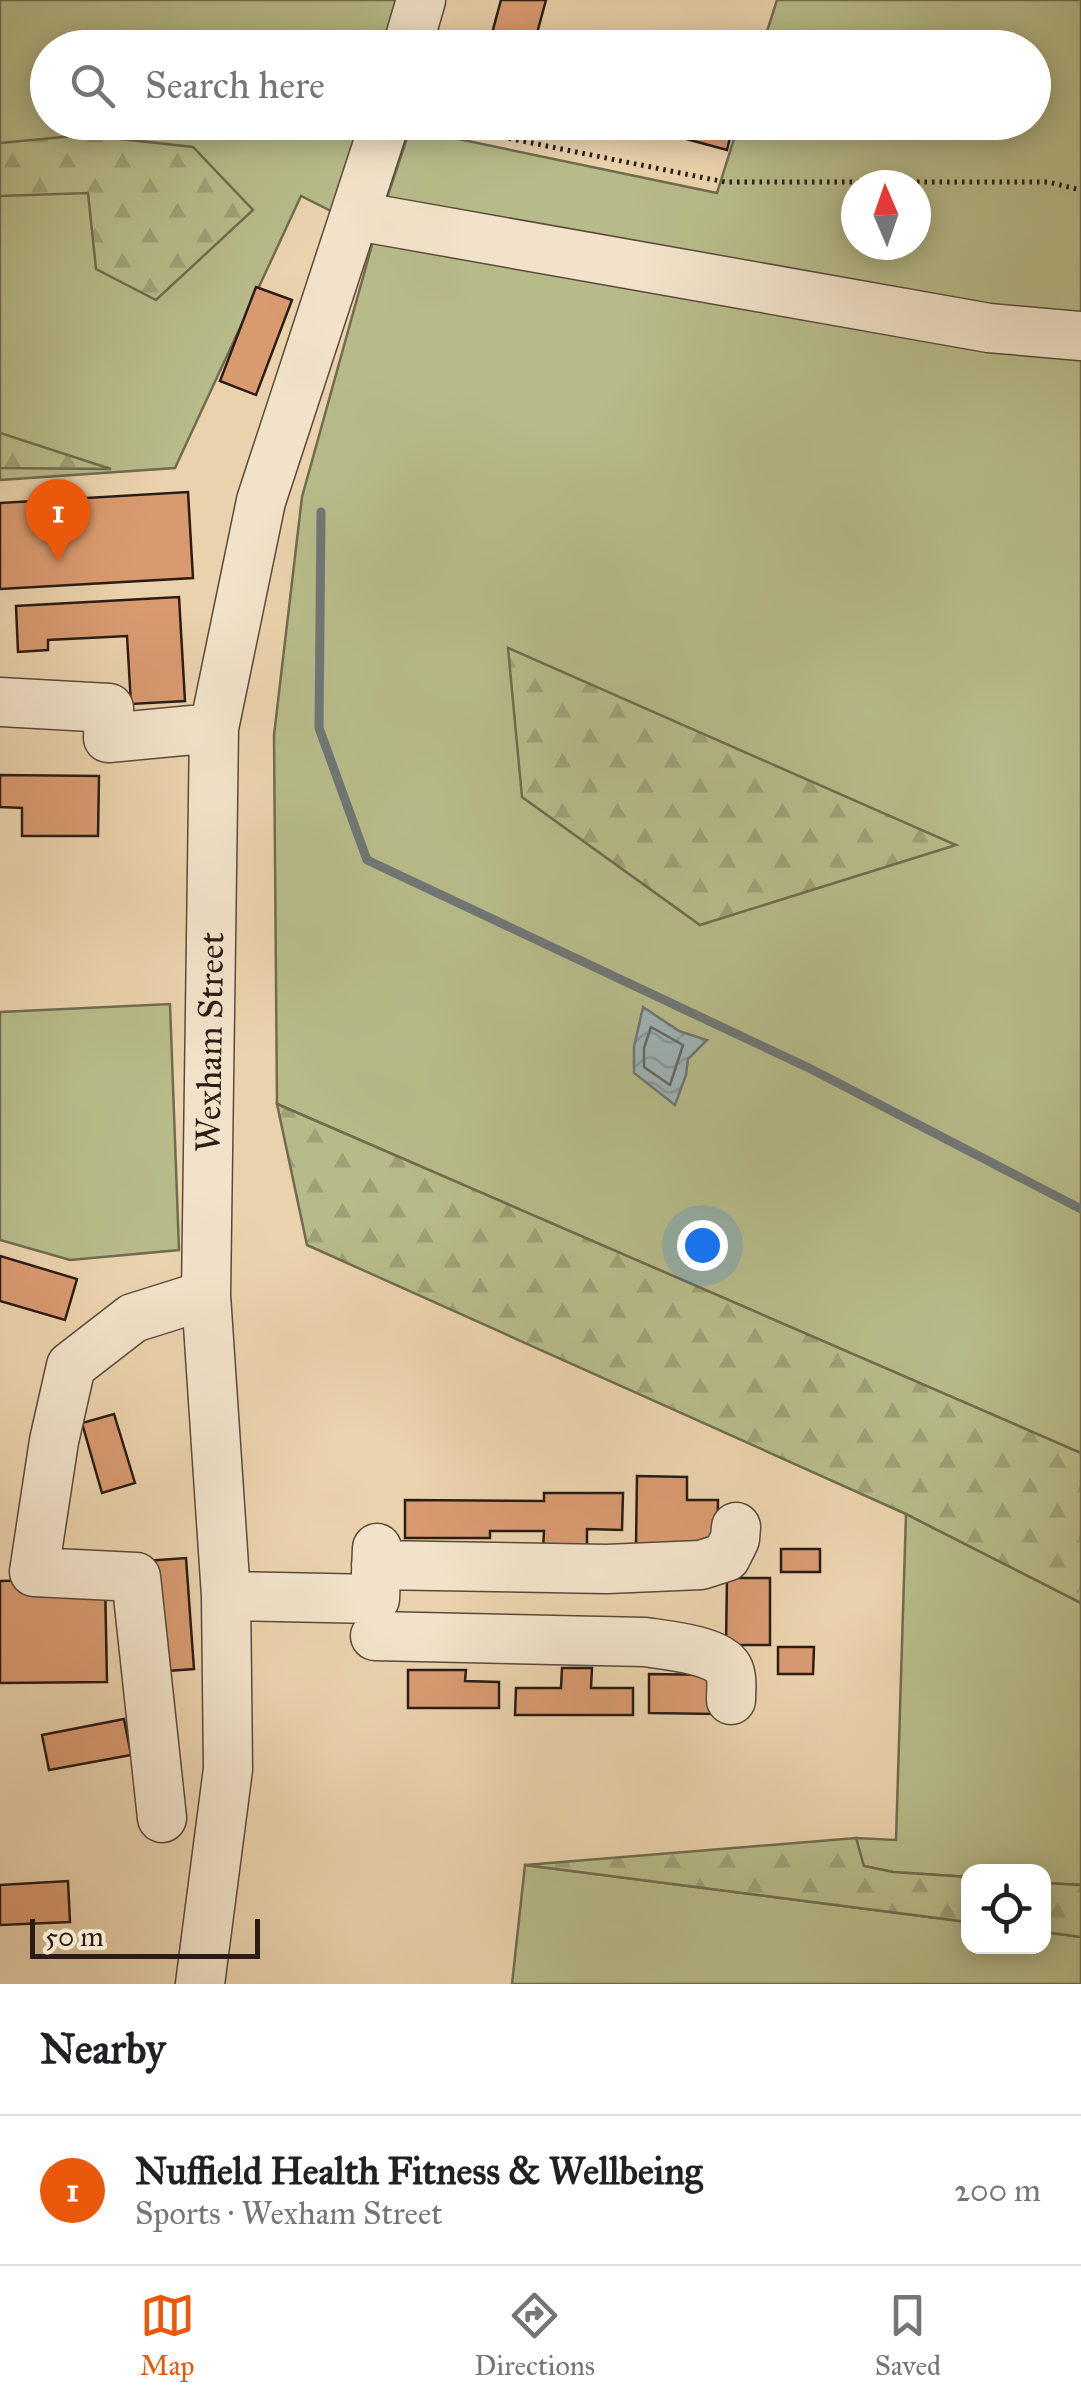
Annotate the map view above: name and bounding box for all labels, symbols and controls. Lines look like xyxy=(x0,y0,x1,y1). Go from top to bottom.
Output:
search box xyxy=(30,30,1051,140)
icon: search xyxy=(65,58,120,113)
text: Search here xyxy=(145,62,325,108)
north arrow xyxy=(841,170,931,260)
pin: 1 xyxy=(26,478,90,561)
street label: Wexham Street xyxy=(187,932,233,1152)
your location xyxy=(677,1220,728,1271)
map controls xyxy=(961,1864,1051,1954)
button: locate xyxy=(961,1864,1051,1954)
scale bar xyxy=(30,1914,260,1958)
text: 50 m xyxy=(45,1919,104,1954)
text: Nearby xyxy=(40,2023,165,2075)
text: Nuffield Health Fitness & Wellbeing xyxy=(135,2148,703,2194)
text: 1 xyxy=(66,2171,79,2210)
text: 200 m xyxy=(954,2171,1041,2210)
text: Sports · Wexham Street xyxy=(135,2194,443,2233)
tab: Map xyxy=(140,2288,195,2383)
tab: Directions xyxy=(474,2288,595,2383)
tab: Saved xyxy=(875,2288,941,2383)

